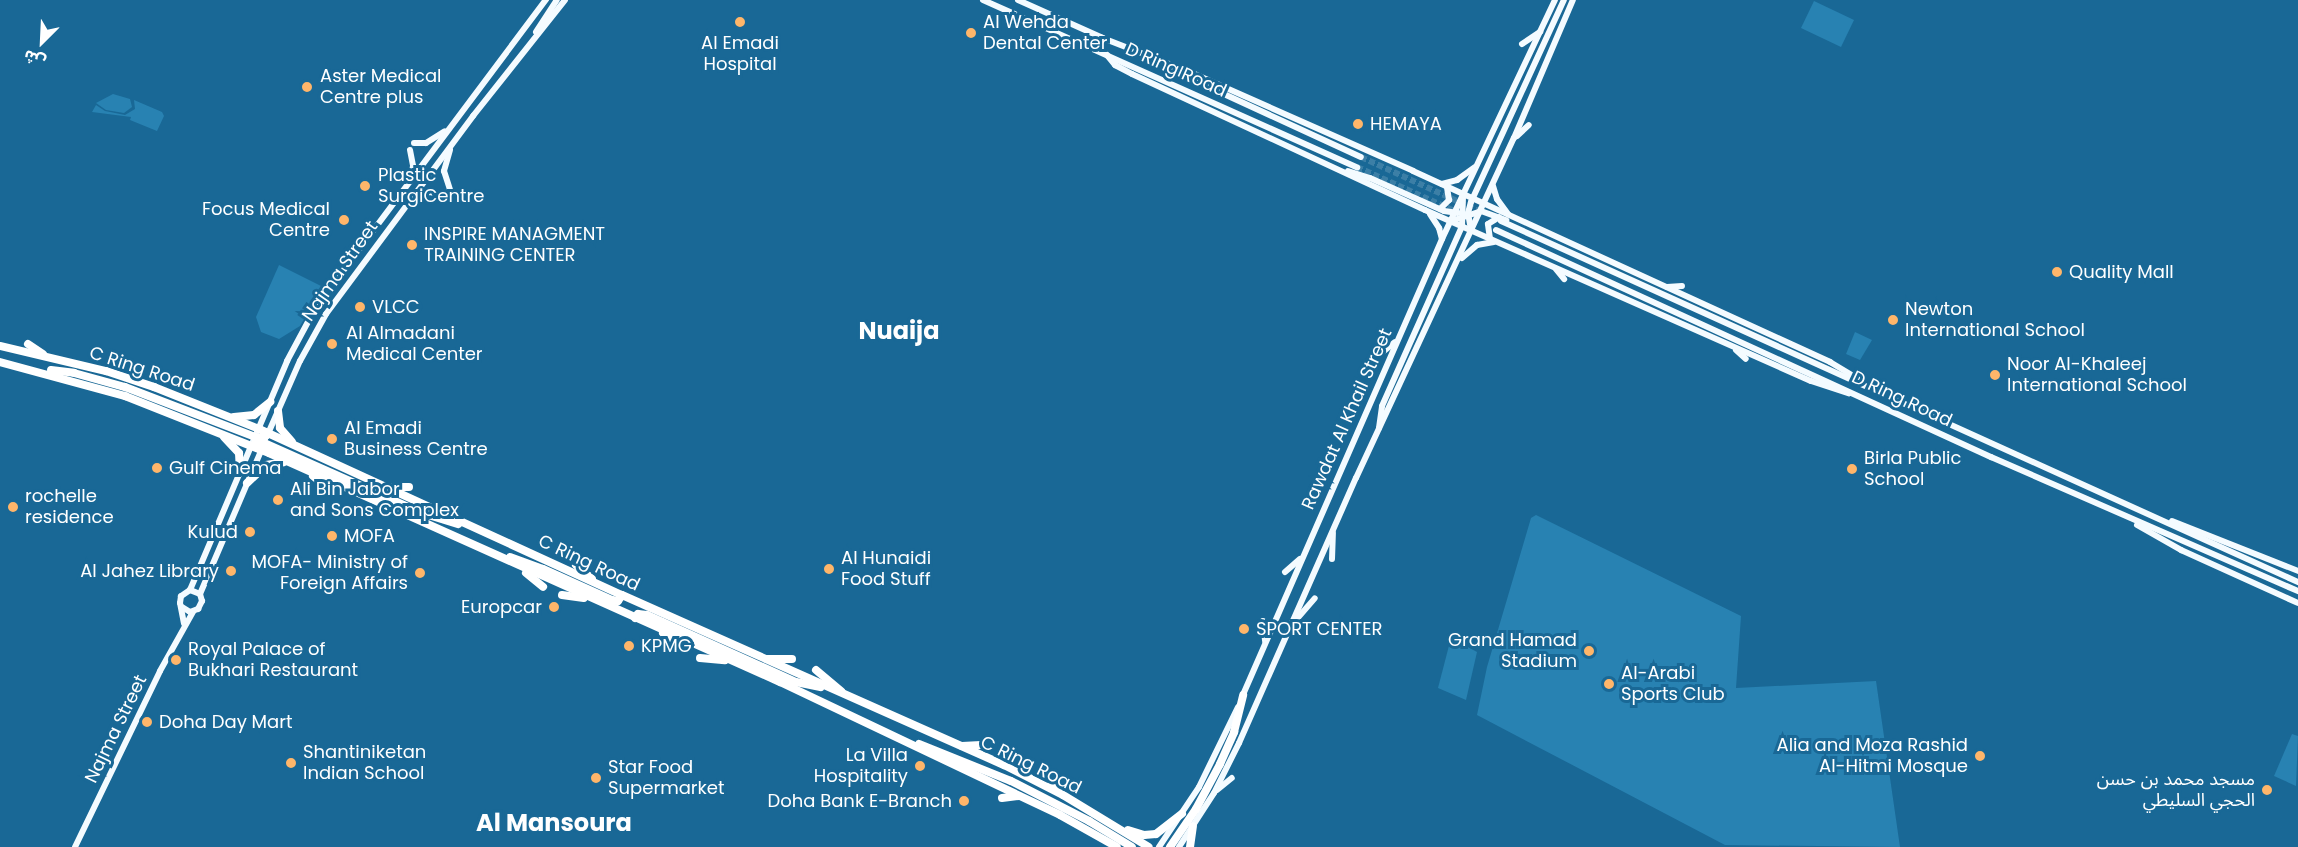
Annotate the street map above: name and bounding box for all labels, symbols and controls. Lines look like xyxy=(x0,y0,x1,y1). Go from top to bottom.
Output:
north arrow xyxy=(12,12,72,72)
place label: Al Wehda Dental Center xyxy=(983,12,1107,54)
marker: Al Emadi Hospital xyxy=(731,13,749,31)
marker: Al Wehda Dental Center xyxy=(964,26,978,40)
place label: Al Emadi Hospital xyxy=(701,33,779,76)
street label: D Ring Road xyxy=(1122,38,1230,102)
text: ش xyxy=(20,44,49,74)
place label: Aster Medical Centre plus xyxy=(320,66,442,109)
marker: Aster Medical Centre plus xyxy=(298,78,316,96)
place label: HEMAYA xyxy=(1370,113,1442,135)
marker: HEMAYA xyxy=(1351,117,1365,131)
place label: Plastic SurgiCentre xyxy=(378,165,484,207)
marker: Plastic SurgiCentre xyxy=(356,177,374,195)
place label: Focus Medical Centre xyxy=(202,199,330,242)
marker: Focus Medical Centre xyxy=(335,211,353,229)
street label: Najma Street xyxy=(297,217,383,325)
place label: INSPIRE MANAGMENT TRAINING CENTER xyxy=(424,224,605,266)
marker: INSPIRE MANAGMENT TRAINING CENTER xyxy=(405,238,419,252)
place label: Quality Mall xyxy=(2069,261,2174,283)
marker: Quality Mall xyxy=(2050,265,2064,279)
place label: VLCC xyxy=(372,296,420,318)
place label: Newton International School xyxy=(1905,299,2085,342)
marker: VLCC xyxy=(353,300,367,314)
marker: Newton International School xyxy=(1886,313,1900,327)
district label: Nuaija xyxy=(859,317,939,345)
place label: Al Almadani Medical Center xyxy=(346,323,483,366)
street label: Rawdat Al Khail Street xyxy=(1297,325,1397,513)
marker: Al Almadani Medical Center xyxy=(323,335,341,353)
street label: C Ring Road xyxy=(87,342,197,396)
place label: Noor Al-Khaleej International School xyxy=(2007,354,2187,397)
street label: D Ring Road xyxy=(1848,366,1956,432)
marker: Noor Al-Khaleej International School xyxy=(1988,368,2002,382)
place label: Al Emadi Business Centre xyxy=(344,418,488,460)
marker: Al Emadi Business Centre xyxy=(325,432,339,446)
place label: Birla Public School xyxy=(1864,448,1961,490)
place label: Gulf Cinema xyxy=(169,457,281,479)
marker: Gulf Cinema xyxy=(150,461,164,475)
marker: Birla Public School xyxy=(1845,462,1859,476)
place label: Ali Bin Jabor and Sons Complex xyxy=(290,479,459,522)
place label: rochelle residence xyxy=(25,486,114,528)
marker: Ali Bin Jabor and Sons Complex xyxy=(271,493,285,507)
marker: rochelle residence xyxy=(6,500,20,514)
place label: Kulud xyxy=(188,521,238,543)
marker: Kulud xyxy=(243,525,257,539)
place label: MOFA xyxy=(344,525,395,547)
marker: MOFA xyxy=(325,529,339,543)
street label: C Ring Road xyxy=(535,530,643,596)
place label: Al Hunaidi Food Stuff xyxy=(841,548,931,590)
place label: MOFA- Ministry of Foreign Affairs xyxy=(252,552,408,594)
place label: Al Jahez Library xyxy=(80,560,219,582)
marker: Al Hunaidi Food Stuff xyxy=(822,562,836,576)
marker: Al Jahez Library xyxy=(224,564,238,578)
marker: MOFA- Ministry of Foreign Affairs xyxy=(413,566,427,580)
place label: Europcar xyxy=(461,596,542,618)
marker: Europcar xyxy=(547,600,561,614)
place label: SPORT CENTER xyxy=(1256,618,1382,640)
marker: SPORT CENTER xyxy=(1237,622,1251,636)
place label: Grand Hamad Stadium xyxy=(1448,630,1577,672)
place label: KPMG xyxy=(641,635,692,657)
place label: Royal Palace of Bukhari Restaurant xyxy=(188,639,358,682)
marker: KPMG xyxy=(622,639,636,653)
marker: Grand Hamad Stadium xyxy=(1582,644,1596,658)
marker: Royal Palace of Bukhari Restaurant xyxy=(169,653,183,667)
place label: Al-Arabi Sports Club xyxy=(1621,663,1725,706)
street label: Najma Street xyxy=(81,671,151,787)
marker: Al-Arabi Sports Club xyxy=(1602,677,1616,691)
place label: Doha Day Mart xyxy=(159,711,293,733)
marker: Doha Day Mart xyxy=(140,715,154,729)
street label: C Ring Road xyxy=(977,731,1085,799)
place label: Alia and Moza Rashid Al-Hitmi Mosque xyxy=(1777,735,1968,777)
place label: Shantiniketan Indian School xyxy=(303,742,426,784)
place label: La Villa Hospitality xyxy=(814,745,908,788)
marker: Alia and Moza Rashid Al-Hitmi Mosque xyxy=(1973,749,1987,763)
marker: Shantiniketan Indian School xyxy=(284,756,298,770)
place label: Star Food Supermarket xyxy=(608,757,725,800)
marker: La Villa Hospitality xyxy=(913,759,927,773)
place label: مسجد محمد بن حسن الحجي السليطي xyxy=(2097,769,2255,812)
marker: Star Food Supermarket xyxy=(589,771,603,785)
marker: مسجد محمد بن حسن الحجي السليطي xyxy=(2260,783,2274,797)
place label: Doha Bank E-Branch xyxy=(767,790,952,812)
marker: Doha Bank E-Branch xyxy=(957,794,971,808)
district label: Al Mansoura xyxy=(476,809,632,837)

